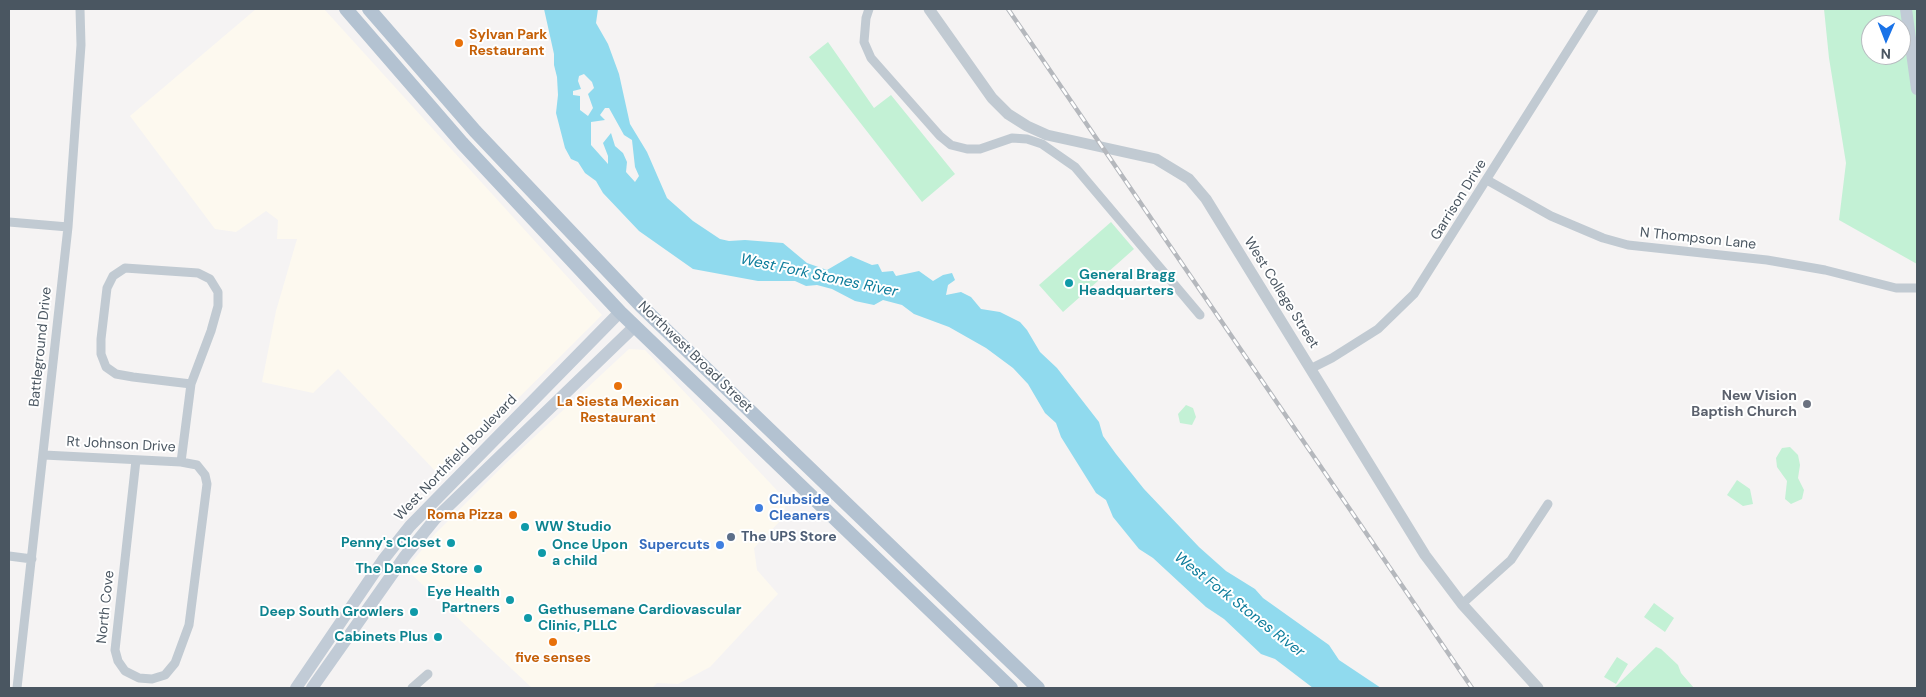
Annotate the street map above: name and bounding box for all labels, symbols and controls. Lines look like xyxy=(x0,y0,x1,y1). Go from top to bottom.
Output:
north arrow xyxy=(1861,15,1911,65)
place label: Sylvan Park Restaurant xyxy=(469,27,547,59)
marker: Sylvan Park Restaurant xyxy=(453,37,465,49)
text: N xyxy=(1880,45,1891,63)
street label: Garrison Drive xyxy=(1427,156,1491,244)
street label: N Thompson Lane xyxy=(1639,225,1757,253)
street label: West College Street xyxy=(1240,234,1322,352)
water label: West Fork Stones River xyxy=(739,251,899,301)
place label: General Bragg Headquarters xyxy=(1079,267,1176,300)
marker: General Bragg Headquarters xyxy=(1063,277,1075,289)
street label: Battleground Drive xyxy=(26,286,56,408)
street label: Northwest Broad Street xyxy=(634,298,756,416)
marker: La Siesta Mexican Restaurant xyxy=(612,380,624,392)
place label: New Vision Baptish Church xyxy=(1691,388,1797,421)
street label: West Northfield Boulevard xyxy=(391,391,521,525)
place label: La Siesta Mexican Restaurant xyxy=(557,394,679,427)
marker: New Vision Baptish Church xyxy=(1801,398,1813,410)
street label: Rt Johnson Drive xyxy=(66,434,176,456)
place label: Clubside Cleaners xyxy=(769,492,830,524)
marker: Clubside Cleaners xyxy=(753,502,765,514)
place label: Roma Pizza xyxy=(427,507,503,523)
marker: Roma Pizza xyxy=(507,509,519,521)
place label: WW Studio xyxy=(535,519,611,535)
marker: WW Studio xyxy=(519,521,531,533)
place label: The UPS Store xyxy=(741,529,837,545)
marker: The UPS Store xyxy=(725,531,737,543)
place label: Penny's Closet xyxy=(341,535,441,551)
marker: Penny's Closet xyxy=(445,537,457,549)
place label: Once Upon a child xyxy=(552,537,628,570)
place label: Supercuts xyxy=(639,537,710,553)
marker: Supercuts xyxy=(714,539,726,551)
marker: Once Upon a child xyxy=(536,547,548,559)
water label: West Fork Stones River xyxy=(1170,549,1308,661)
place label: The Dance Store xyxy=(355,561,468,577)
marker: The Dance Store xyxy=(472,563,484,575)
street label: North Cove xyxy=(94,570,118,644)
place label: Eye Health Partners xyxy=(427,584,500,616)
marker: Eye Health Partners xyxy=(504,594,516,606)
place label: Gethusemane Cardiovascular Clinic, PLLC xyxy=(538,602,741,634)
place label: Deep South Growlers xyxy=(260,604,404,620)
marker: Deep South Growlers xyxy=(408,606,420,618)
marker: Gethusemane Cardiovascular Clinic, PLLC xyxy=(522,612,534,624)
place label: Cabinets Plus xyxy=(334,629,428,645)
marker: Cabinets Plus xyxy=(432,631,444,643)
marker: five senses xyxy=(547,636,559,648)
place label: five senses xyxy=(515,650,591,666)

